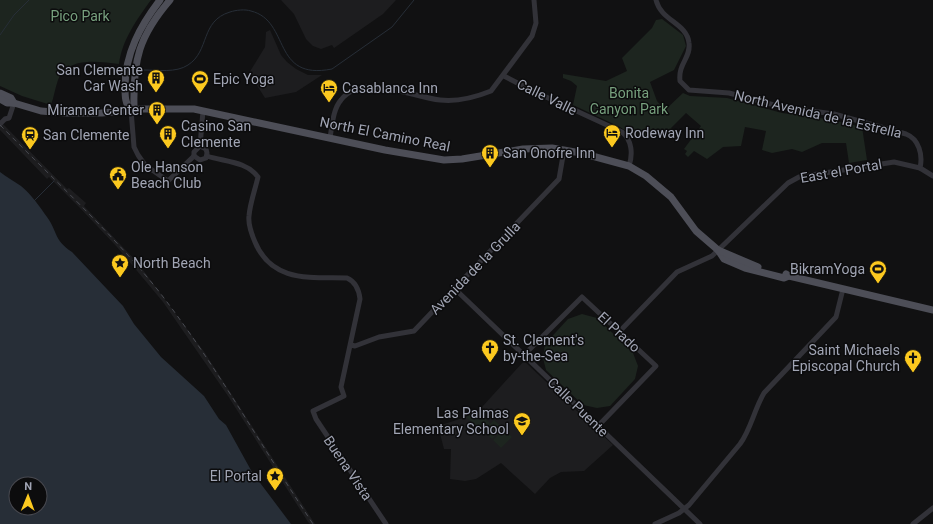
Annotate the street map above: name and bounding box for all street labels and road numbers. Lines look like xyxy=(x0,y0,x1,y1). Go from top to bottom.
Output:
street label: Calle Valle xyxy=(514,76,580,118)
street label: North Avenida de la Estrella xyxy=(733,87,903,141)
street label: North El Camino Real xyxy=(319,114,451,154)
street label: East el Portal xyxy=(799,156,883,186)
street label: Avenida de la Grulla xyxy=(427,218,523,318)
street label: El Prado xyxy=(595,309,643,355)
street label: Calle Puente xyxy=(544,374,612,440)
street label: Buena Vista xyxy=(321,433,375,503)

